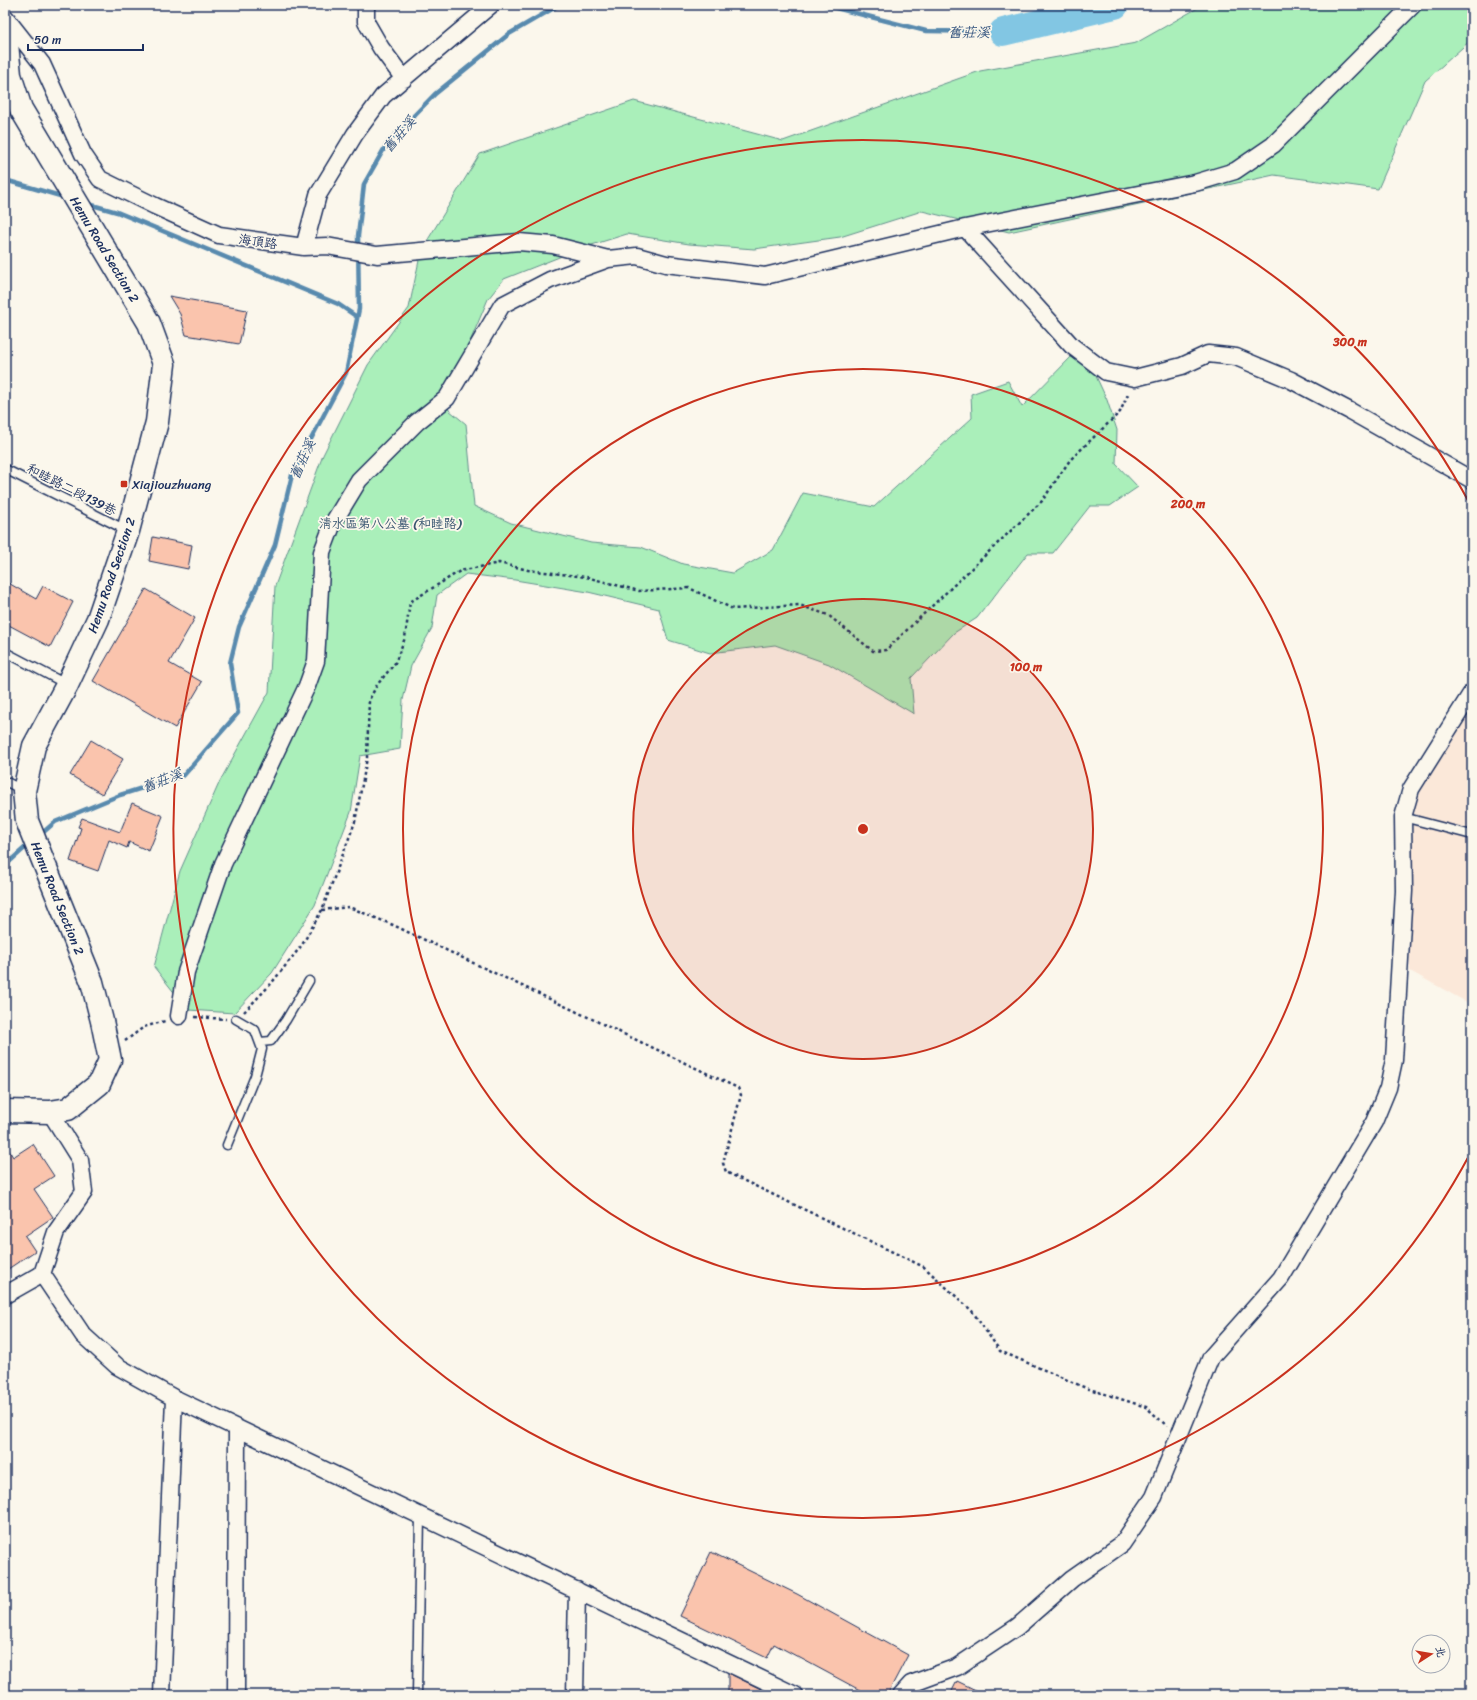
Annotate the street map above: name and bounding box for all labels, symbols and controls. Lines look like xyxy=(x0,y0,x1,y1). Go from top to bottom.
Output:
water label: 舊莊溪 xyxy=(948,20,991,45)
scale bar xyxy=(28,26,143,52)
text: 50 m xyxy=(34,29,61,51)
water label: 舊莊溪 xyxy=(376,110,423,158)
street label: Hemu Road Section 2 xyxy=(64,191,146,308)
street label: 海頂路 xyxy=(237,227,279,256)
text: 300 m xyxy=(1332,331,1368,353)
water label: 舊莊溪 xyxy=(282,434,323,484)
street label: 和睦路二段139巷 xyxy=(23,457,121,522)
place label: Xiajiouzhuang xyxy=(131,473,212,496)
marker: Xiajiouzhuang xyxy=(119,479,129,489)
text: 200 m xyxy=(1170,493,1206,515)
park label: 清水區第八公墓 (和睦路) xyxy=(319,512,463,535)
street label: Hemu Road Section 2 xyxy=(81,514,142,636)
text: 100 m xyxy=(1010,656,1043,678)
water label: 舊莊溪 xyxy=(138,761,187,800)
centre of rings xyxy=(856,822,870,836)
street label: Hemu Road Section 2 xyxy=(24,838,91,959)
north arrow xyxy=(1411,1634,1451,1674)
text: 北 xyxy=(1430,1645,1451,1659)

